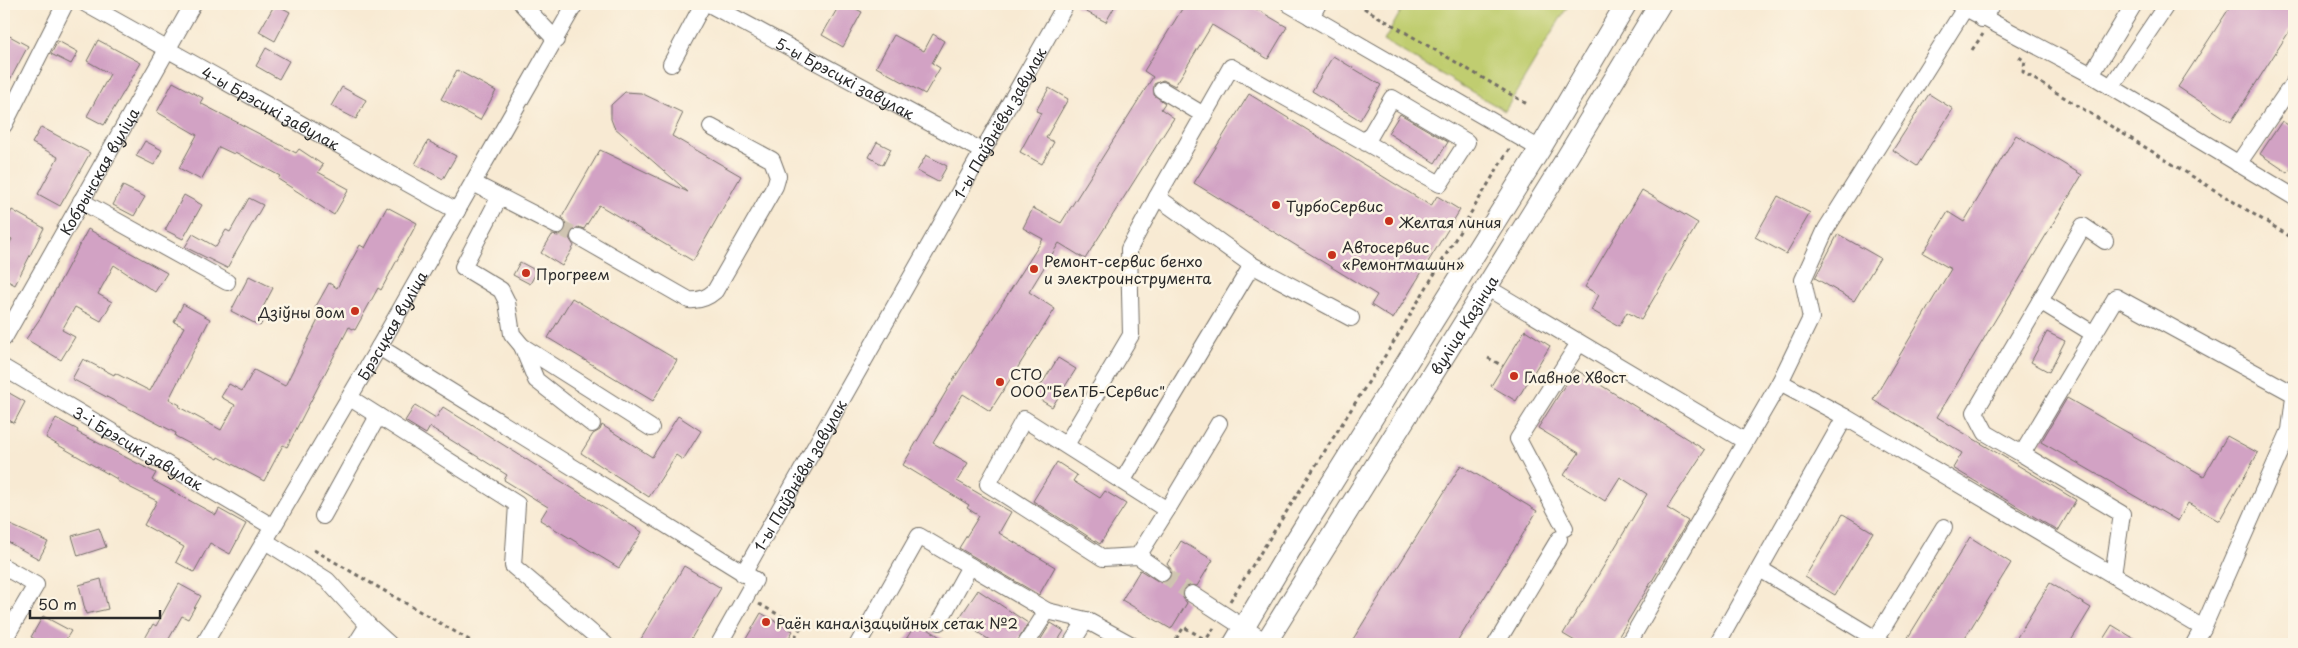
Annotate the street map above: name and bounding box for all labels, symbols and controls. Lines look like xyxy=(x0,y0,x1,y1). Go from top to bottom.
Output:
street label: 5-ы Брэсцкі завулак xyxy=(772,31,919,124)
street label: 1-ы Паўднёвы завулак xyxy=(947,42,1051,203)
street label: 4-ы Брэсцкі завулак xyxy=(198,60,344,155)
street label: Кобрынская вуліца xyxy=(53,102,144,239)
place label: ТурбоСервис xyxy=(1286,194,1383,217)
marker: ТурбоСервис xyxy=(1270,199,1282,211)
place label: Желтая линия xyxy=(1399,210,1502,233)
marker: Желтая линия xyxy=(1383,215,1395,227)
place label: Автосервис «Ремонтмашин» xyxy=(1342,235,1465,275)
place label: Ремонт-сервис бенхо и электроинструмента xyxy=(1044,249,1212,289)
marker: Автосервис «Ремонтмашин» xyxy=(1326,249,1338,261)
place label: Прогреем xyxy=(536,262,610,285)
marker: Ремонт-сервис бенхо и электроинструмента xyxy=(1028,263,1040,275)
street label: Брэсцкая вуліца xyxy=(351,265,432,384)
marker: Прогреем xyxy=(520,267,532,279)
street label: вуліца Казінца xyxy=(1424,270,1503,379)
place label: Дзіўны дом xyxy=(258,300,345,323)
marker: Дзіўны дом xyxy=(349,305,361,317)
place label: СТО ООО"БелТБ-Сервис" xyxy=(1010,362,1165,402)
place label: Главное Хвост xyxy=(1524,365,1627,388)
marker: Главное Хвост xyxy=(1508,370,1520,382)
marker: СТО ООО"БелТБ-Сервис" xyxy=(994,376,1006,388)
street label: 1-ы Паўднёвы завулак xyxy=(747,395,851,555)
street label: 3-і Брэсцкі завулак xyxy=(69,400,208,495)
scale bar xyxy=(30,588,160,620)
text: 50 m xyxy=(38,592,77,615)
place label: Раён каналізацыйных сетак №2 xyxy=(776,611,1018,634)
marker: Раён каналізацыйных сетак №2 xyxy=(760,616,772,628)

